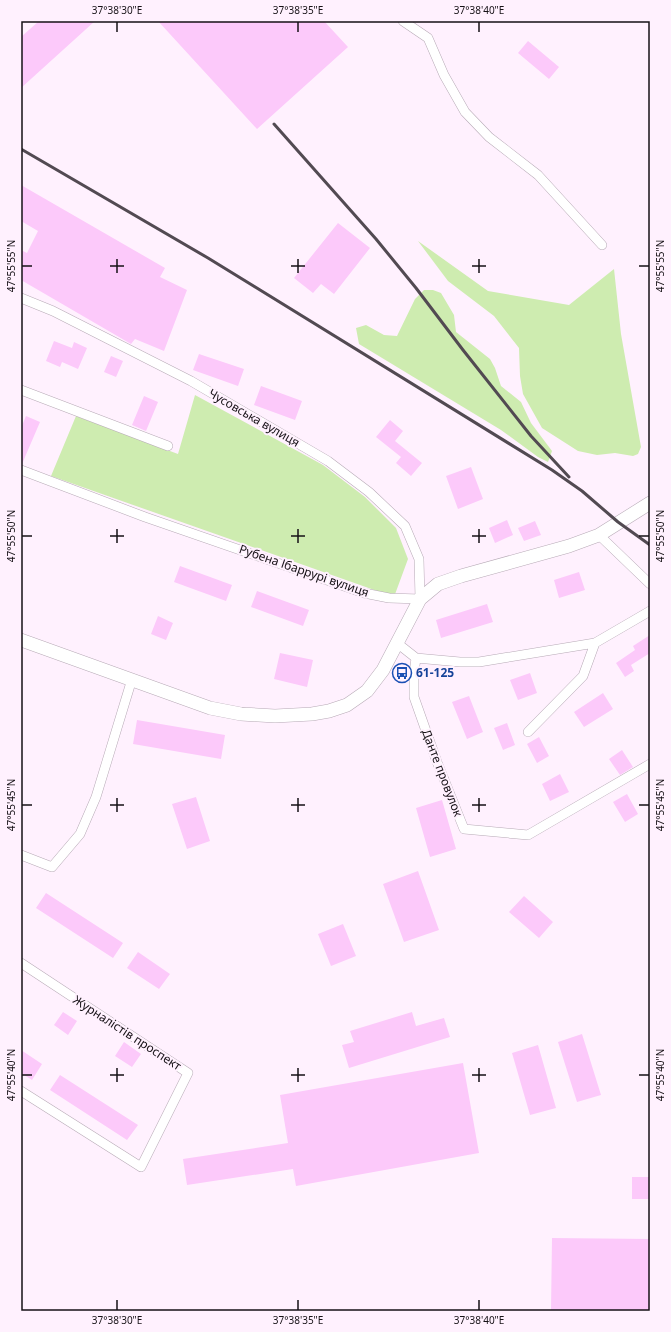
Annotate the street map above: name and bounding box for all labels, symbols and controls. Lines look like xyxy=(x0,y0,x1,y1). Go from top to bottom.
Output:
text: 37°38'30"E xyxy=(92,3,142,17)
text: 37°38'35"E xyxy=(273,3,323,17)
text: 37°38'40"E xyxy=(454,3,504,17)
text: 47°55'55"N xyxy=(4,240,18,292)
text: 47°55'55"N xyxy=(653,240,667,292)
street label: Чусовська вулиця xyxy=(205,384,303,451)
text: 47°55'50"N xyxy=(4,510,18,562)
text: 47°55'50"N xyxy=(653,510,667,562)
street label: Рубена Ібаррурі вулиця xyxy=(237,540,371,601)
bus stop icon: 61-125 xyxy=(391,662,413,684)
place label: 61-125 xyxy=(416,664,454,681)
street label: Данте провулок xyxy=(418,727,467,820)
text: 47°55'45"N xyxy=(4,779,18,831)
text: 47°55'45"N xyxy=(653,779,667,831)
street label: Журналістів проспект xyxy=(70,991,185,1074)
text: 47°55'40"N xyxy=(4,1049,18,1101)
text: 47°55'40"N xyxy=(653,1049,667,1101)
text: 37°38'30"E xyxy=(92,1313,142,1327)
text: 37°38'35"E xyxy=(273,1313,323,1327)
text: 37°38'40"E xyxy=(454,1313,504,1327)

